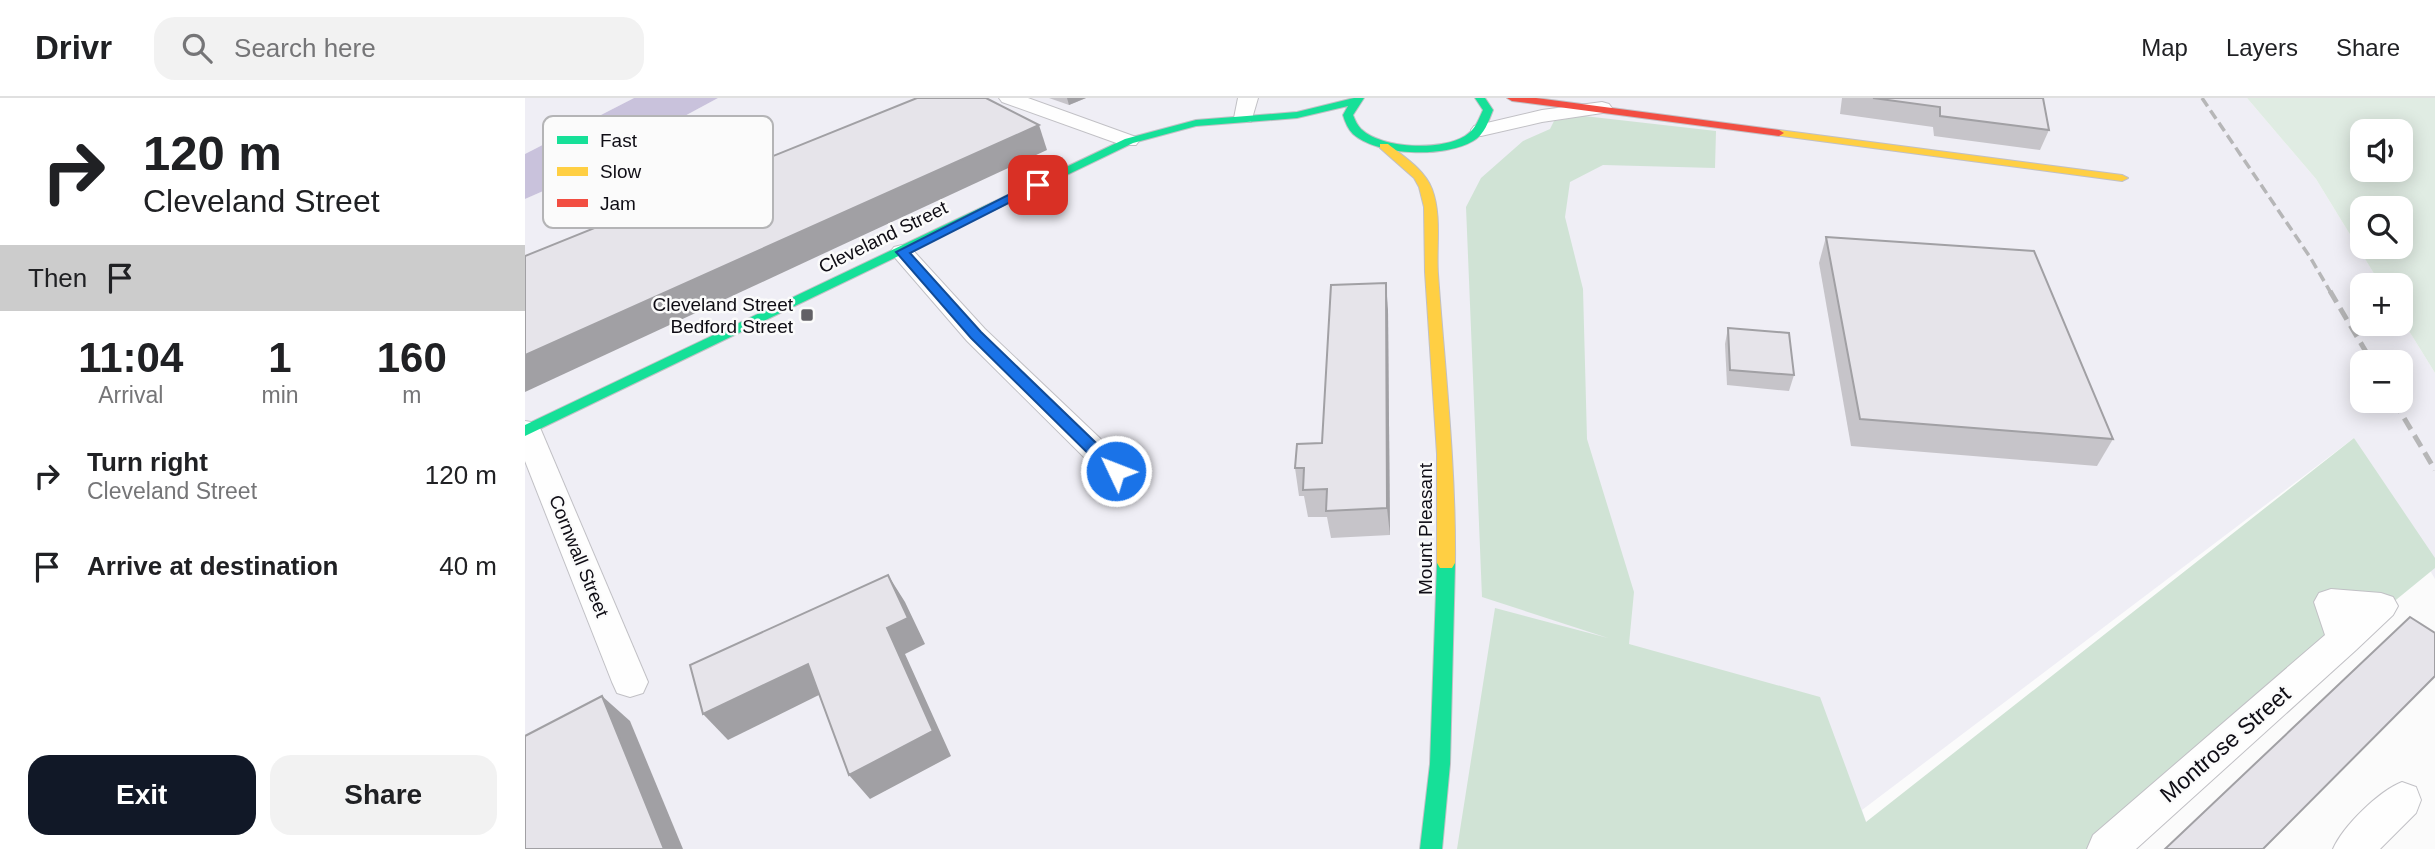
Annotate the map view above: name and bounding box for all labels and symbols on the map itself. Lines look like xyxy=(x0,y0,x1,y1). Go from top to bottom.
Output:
legend xyxy=(543,116,773,228)
text: Fast xyxy=(600,130,638,151)
pin xyxy=(1008,155,1068,215)
text: Slow xyxy=(600,161,641,182)
text: Jam xyxy=(600,193,636,214)
street label: Cleveland Street xyxy=(815,196,951,277)
place label: Cleveland Street Bedford Street xyxy=(653,294,794,337)
marker: Cleveland Street Bedford Street xyxy=(799,307,815,323)
position arrow xyxy=(1079,434,1153,508)
street label: Mount Pleasant xyxy=(1415,462,1436,595)
street label: Cornwall Street xyxy=(545,492,613,621)
street label: Montrose Street xyxy=(2155,680,2296,807)

